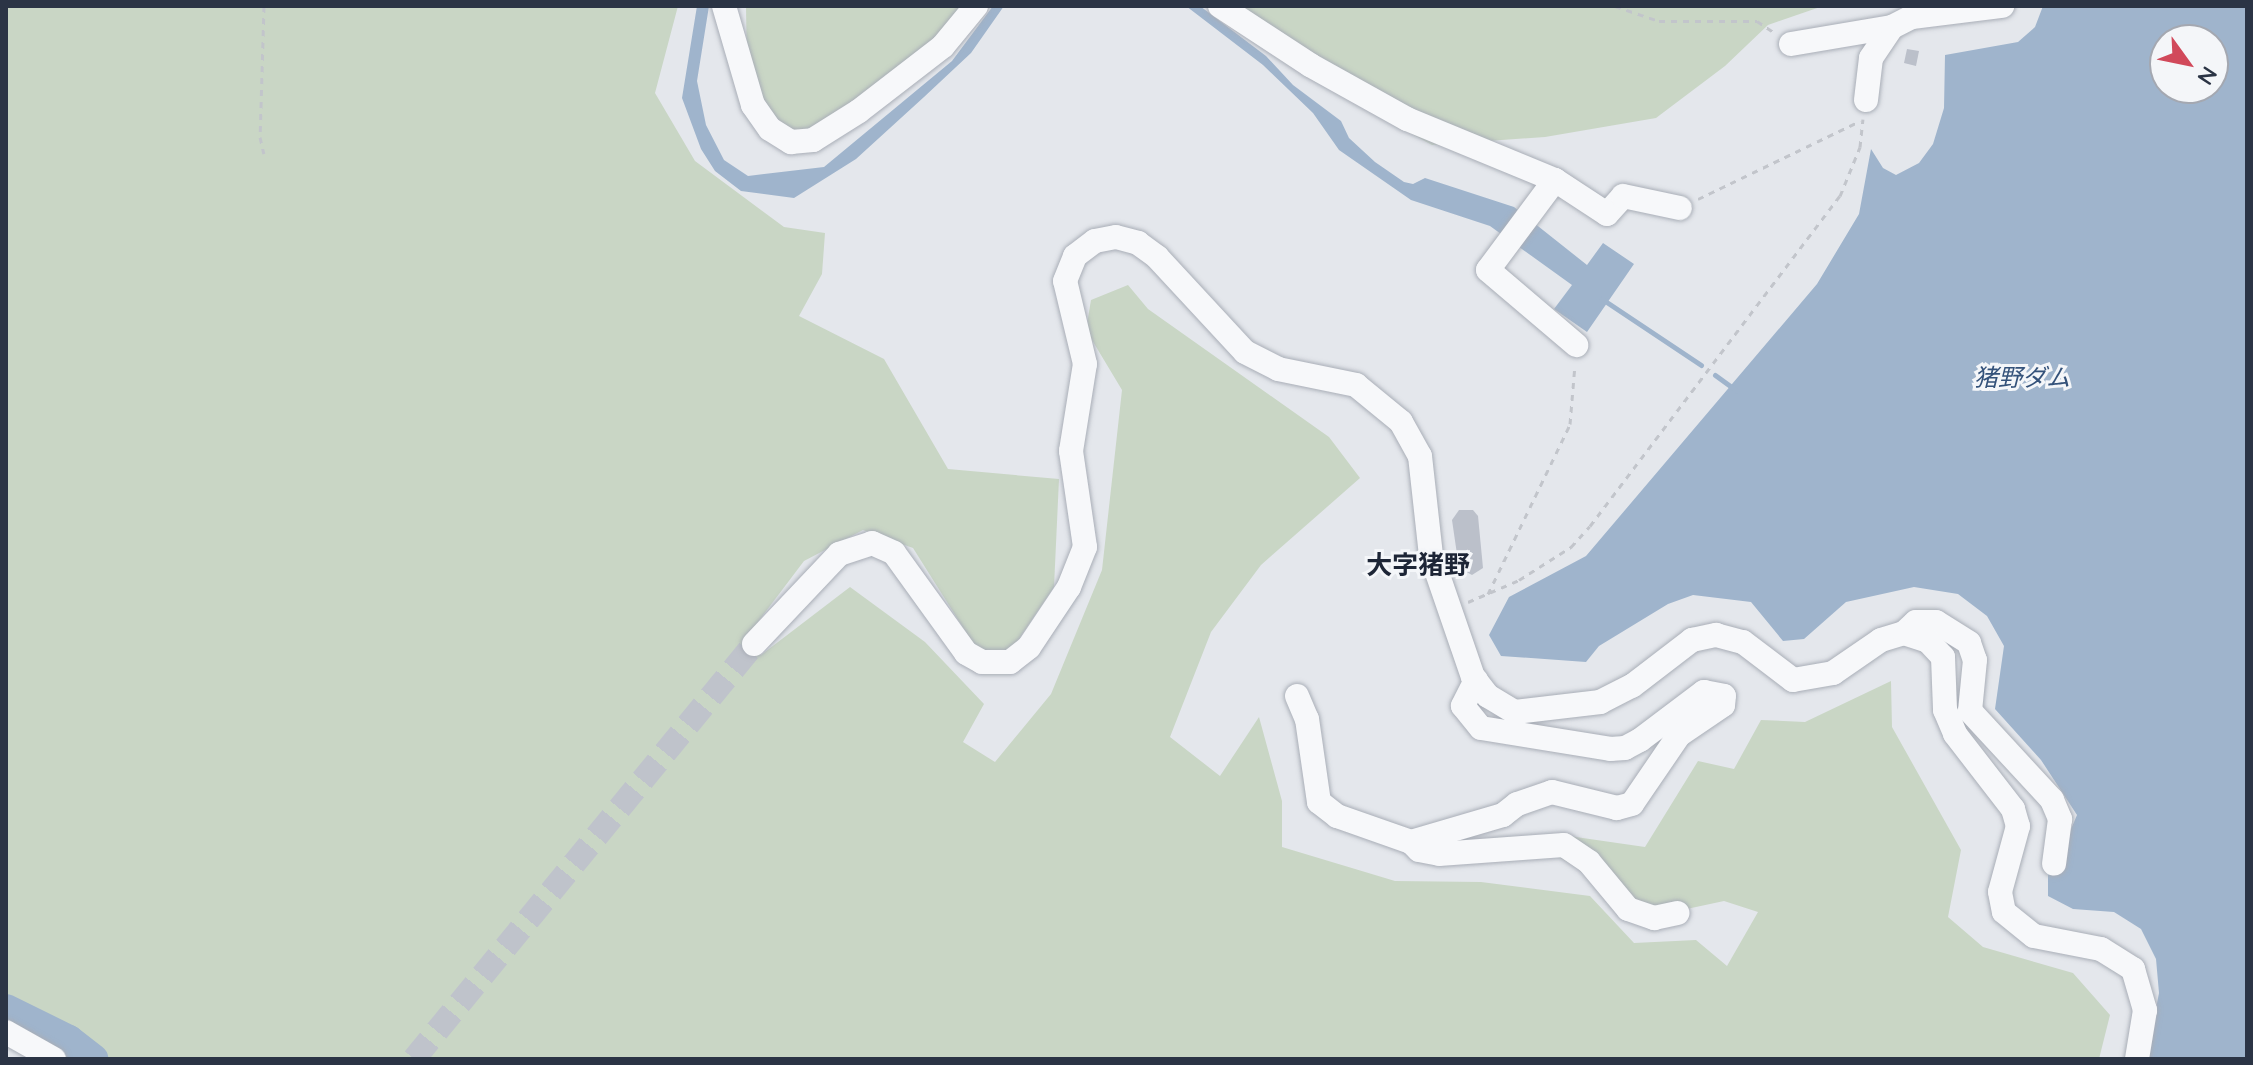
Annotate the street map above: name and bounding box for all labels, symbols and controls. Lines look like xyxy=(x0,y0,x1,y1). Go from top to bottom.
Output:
north arrow xyxy=(2149,24,2229,104)
text: N xyxy=(2191,62,2224,90)
water label: 猪野ダム xyxy=(1974,364,2070,392)
district label: 大字猪野 xyxy=(1366,549,1470,581)

